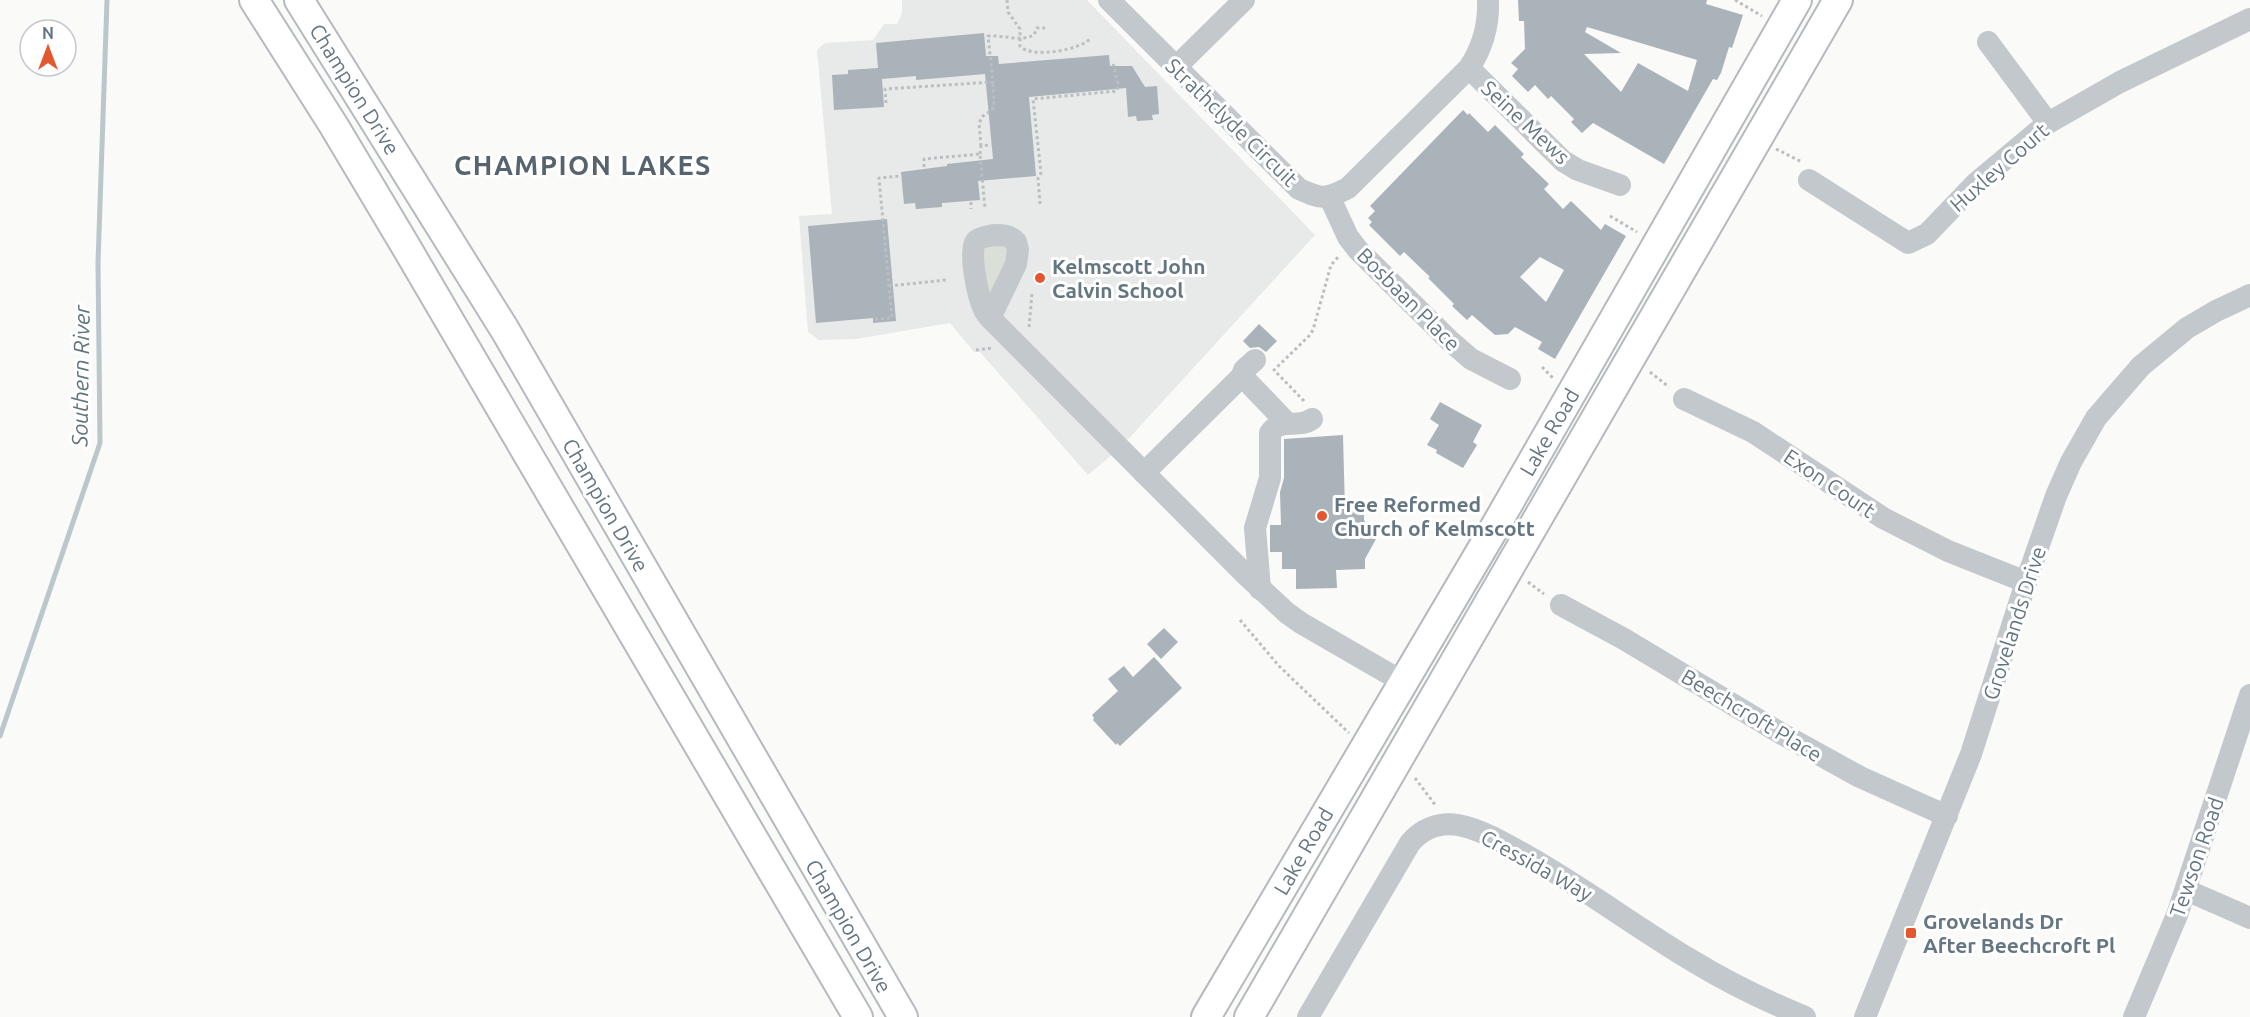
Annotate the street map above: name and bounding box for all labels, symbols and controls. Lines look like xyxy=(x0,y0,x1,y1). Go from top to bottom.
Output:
north arrow xyxy=(18,18,78,78)
street label: Champion Drive xyxy=(305,19,405,159)
text: N xyxy=(42,24,54,42)
street label: Strathclyde Circuit xyxy=(1161,53,1303,191)
street label: Seine Mews xyxy=(1477,75,1575,169)
street label: Huxley Court xyxy=(1945,118,2053,216)
district label: CHAMPION LAKES xyxy=(454,150,712,180)
street label: Bosbaan Place xyxy=(1353,243,1465,355)
place label: Kelmscott John Calvin School xyxy=(1052,254,1206,302)
marker: Kelmscott John Calvin School xyxy=(1033,271,1047,285)
water label: Southern River xyxy=(66,304,94,448)
street label: Lake Road xyxy=(1514,384,1584,480)
street label: Champion Drive xyxy=(558,434,654,576)
street label: Exon Court xyxy=(1780,444,1880,522)
place label: Free Reformed Church of Kelmscott xyxy=(1334,492,1535,540)
marker: Free Reformed Church of Kelmscott xyxy=(1315,509,1329,523)
street label: Grovelands Drive xyxy=(1978,543,2050,703)
street label: Beechcroft Place xyxy=(1677,664,1827,766)
street label: Tewson Road xyxy=(2164,794,2228,920)
street label: Lake Road xyxy=(1268,803,1338,899)
street label: Cressida Way xyxy=(1477,825,1597,905)
street label: Champion Drive xyxy=(801,855,897,997)
place label: Grovelands Dr After Beechcroft Pl xyxy=(1923,909,2115,957)
marker: Grovelands Dr After Beechcroft Pl xyxy=(1904,926,1918,940)

